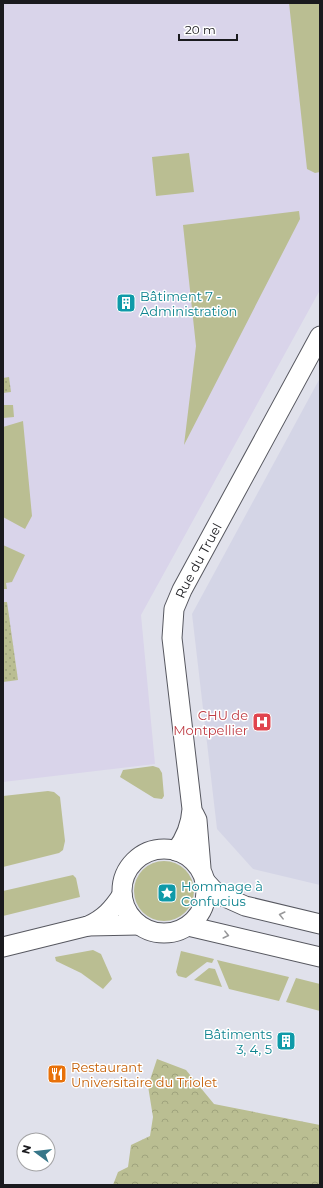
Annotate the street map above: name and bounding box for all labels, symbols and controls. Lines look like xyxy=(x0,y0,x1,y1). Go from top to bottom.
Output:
scale bar xyxy=(179,16,237,42)
text: 20 m xyxy=(185,22,216,37)
place label: Bâtiment 7 - Administration xyxy=(140,288,237,319)
building icon: Bâtiment 7 - Administration xyxy=(115,292,137,314)
street label: Rue du Truel xyxy=(172,520,225,600)
place label: CHU de Montpellier xyxy=(173,707,248,738)
hospital icon: CHU de Montpellier xyxy=(251,711,273,733)
place label: Hommage à Confucius xyxy=(181,878,263,909)
place icon: Hommage à Confucius xyxy=(156,882,178,904)
one-way arrow xyxy=(279,911,286,920)
one-way arrow xyxy=(223,930,230,938)
place label: Bâtiments 3, 4, 5 xyxy=(204,1026,272,1057)
building icon: Bâtiments 3, 4, 5 xyxy=(275,1030,297,1052)
place label: Restaurant Universitaire du Triolet xyxy=(71,1059,217,1090)
restaurant icon: Restaurant Universitaire du Triolet xyxy=(46,1063,68,1085)
north arrow xyxy=(16,1132,56,1172)
text: N xyxy=(18,1143,34,1156)

